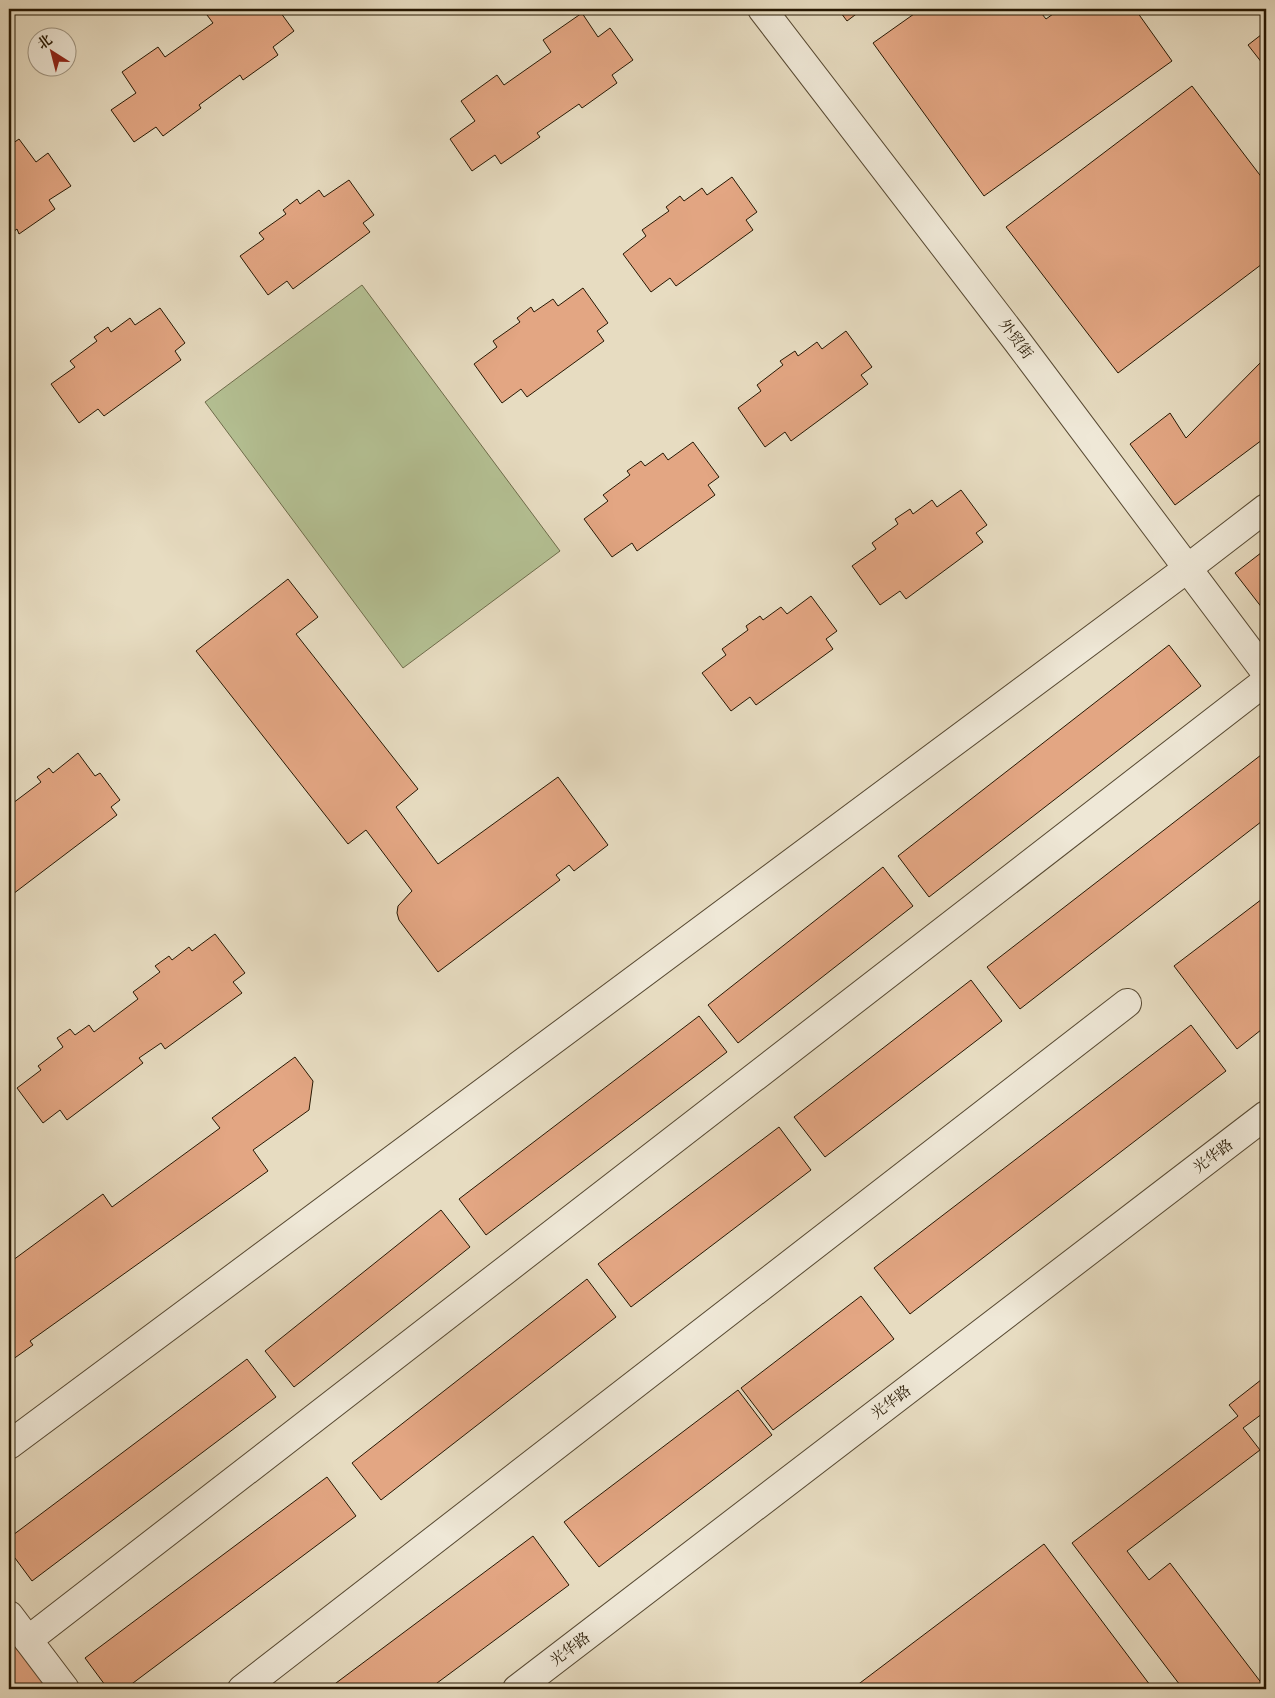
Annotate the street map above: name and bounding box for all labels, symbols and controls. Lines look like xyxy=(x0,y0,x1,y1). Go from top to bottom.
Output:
north arrow xyxy=(28,28,78,78)
text: 北 xyxy=(34,31,55,53)
street label: 外贸街 xyxy=(995,316,1037,362)
street label: 光华路 xyxy=(1190,1135,1236,1177)
street label: 光华路 xyxy=(868,1381,914,1423)
street label: 光华路 xyxy=(547,1628,593,1670)

